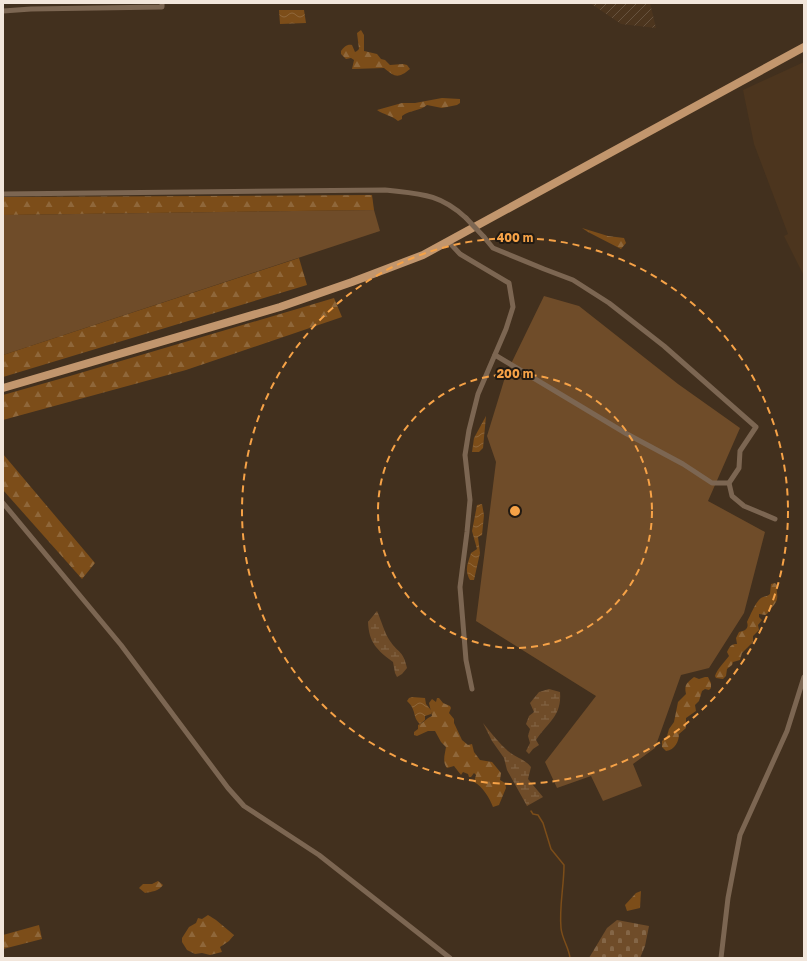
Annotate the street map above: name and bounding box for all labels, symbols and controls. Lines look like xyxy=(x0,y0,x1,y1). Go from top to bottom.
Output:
text: 400 m xyxy=(497,230,533,245)
text: 200 m xyxy=(497,366,533,381)
centre of rings xyxy=(508,504,522,518)

